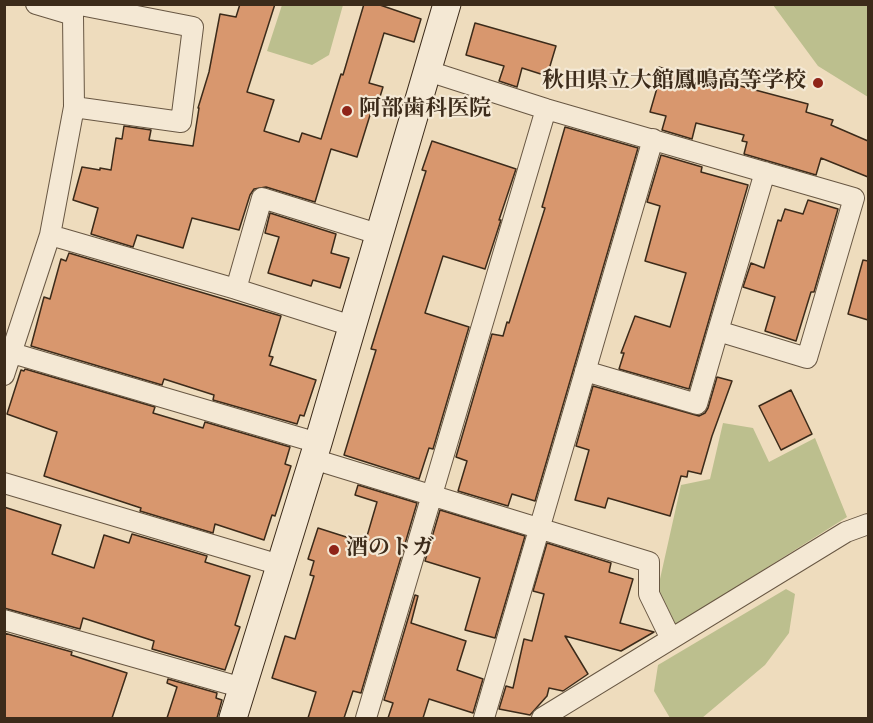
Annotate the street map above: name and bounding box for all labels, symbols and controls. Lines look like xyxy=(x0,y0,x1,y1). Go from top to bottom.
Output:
place label: 秋田県立大館鳳鳴高等学校 xyxy=(542,70,806,96)
marker: 秋田県立大館鳳鳴高等学校 xyxy=(811,76,825,90)
place label: 阿部歯科医院 xyxy=(359,98,491,124)
marker: 阿部歯科医院 xyxy=(340,104,354,118)
place label: 酒のトガ xyxy=(346,537,434,563)
marker: 酒のトガ xyxy=(327,543,341,557)

